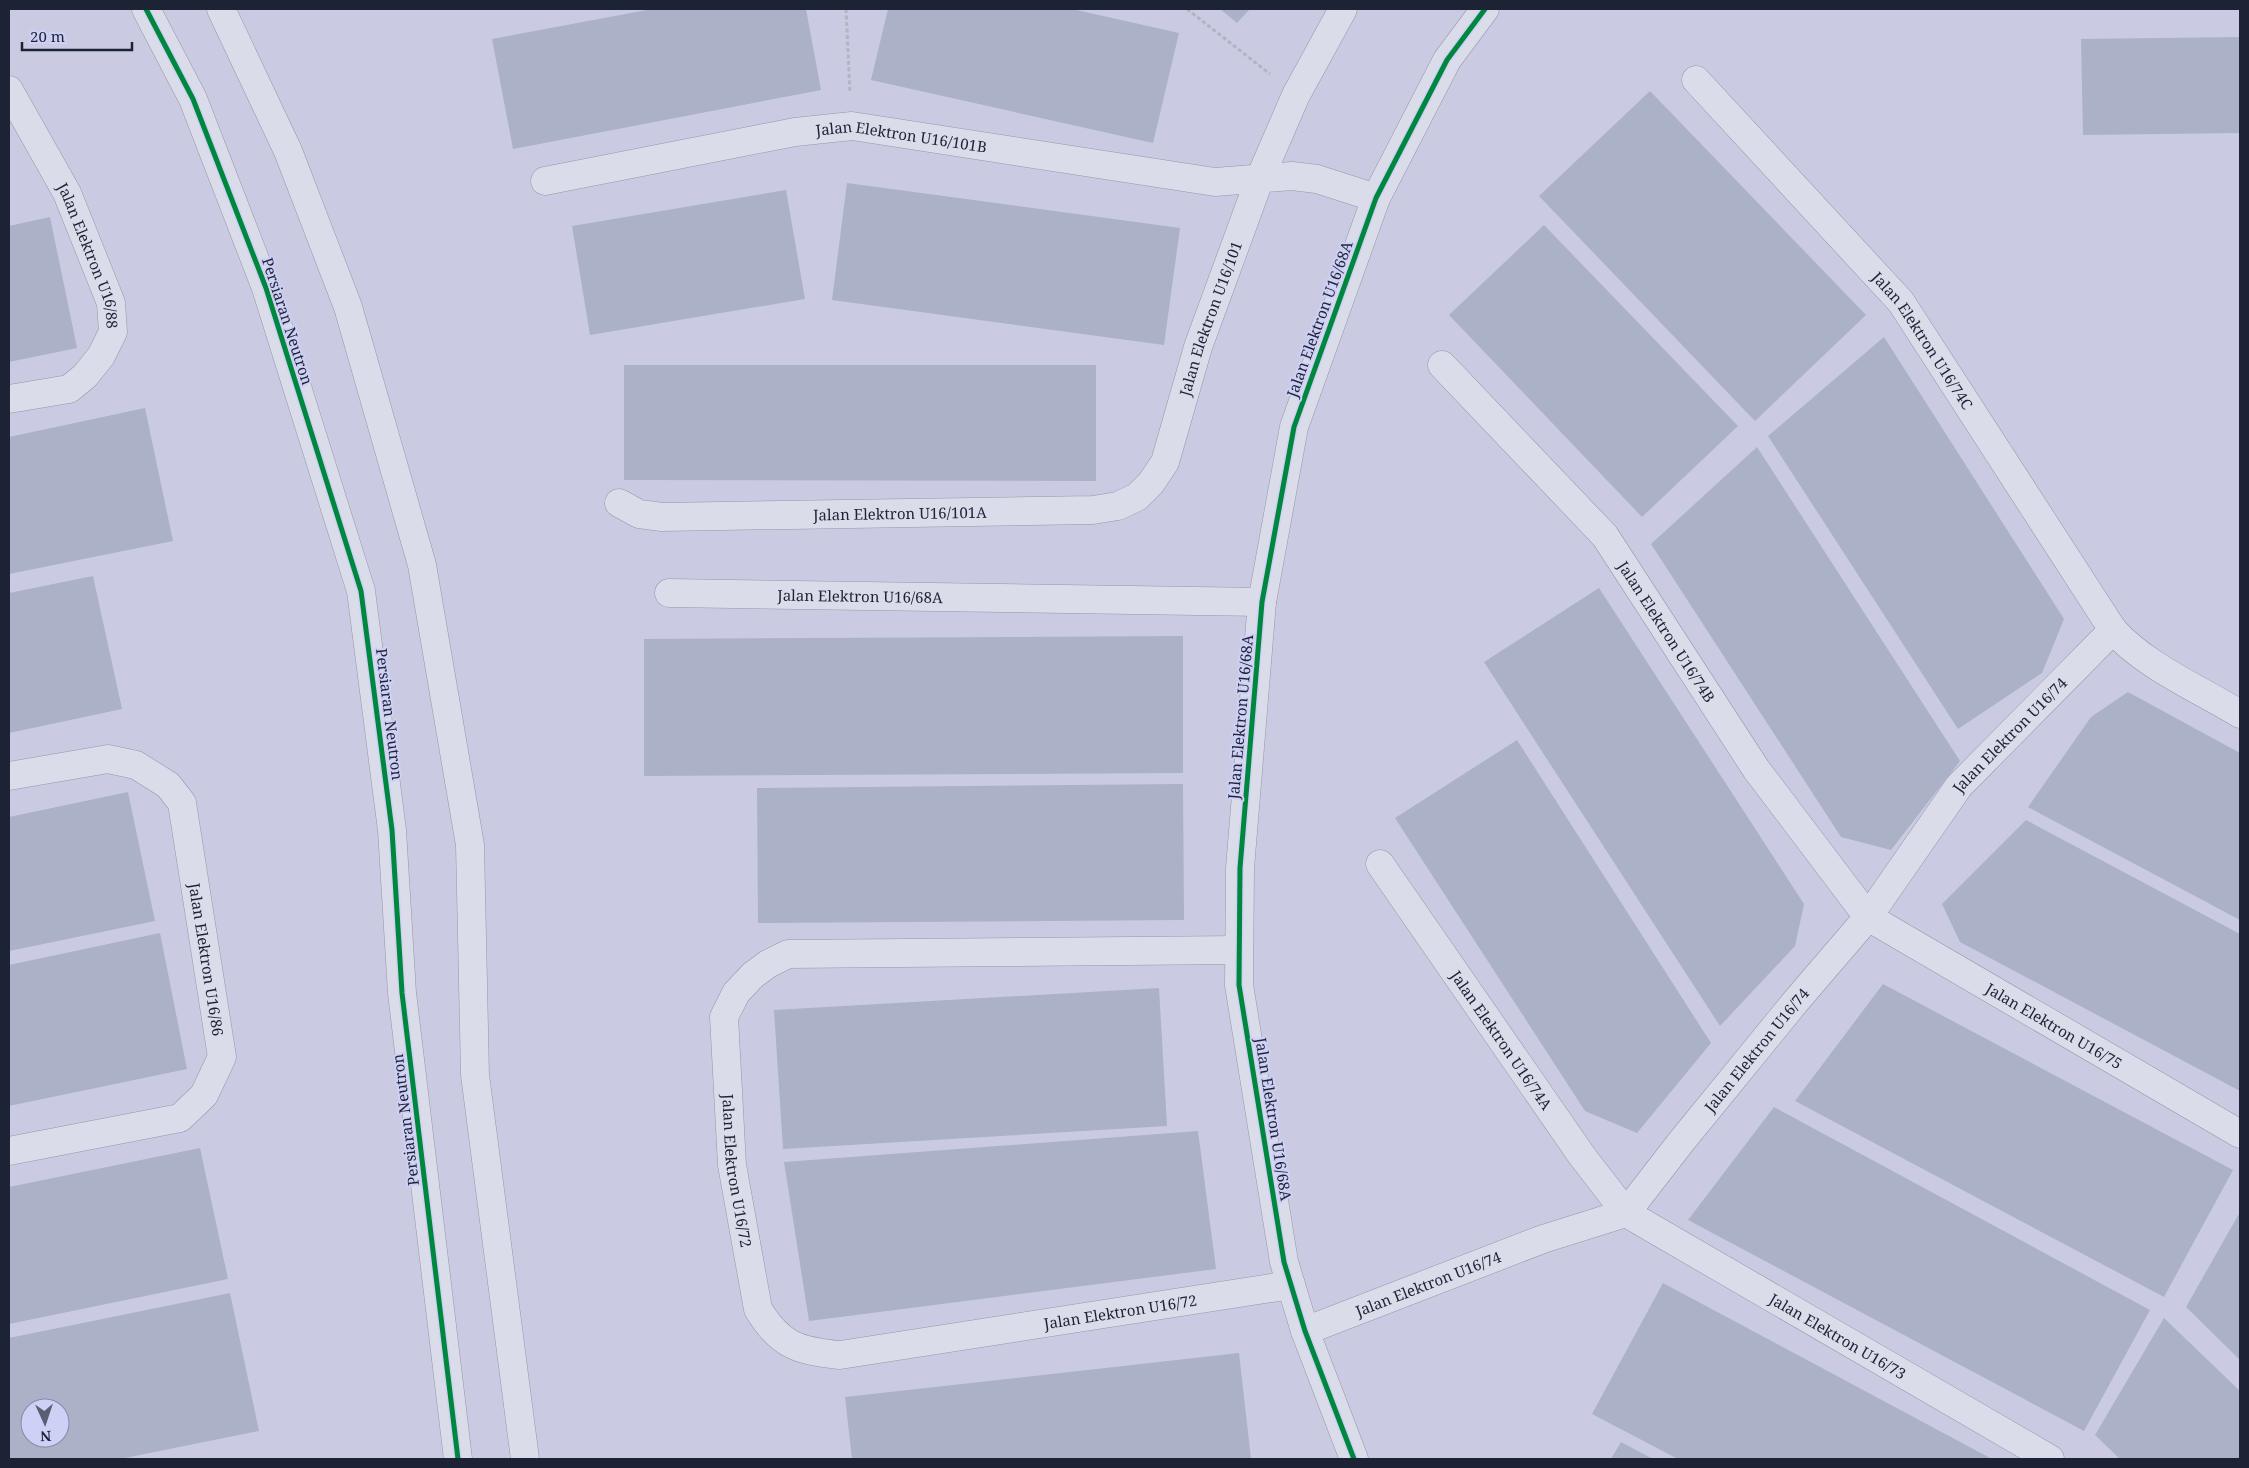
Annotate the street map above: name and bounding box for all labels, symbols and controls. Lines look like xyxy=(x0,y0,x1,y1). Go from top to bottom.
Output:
scale bar xyxy=(22,20,132,52)
text: 20 m xyxy=(30,26,65,46)
street label: Jalan Elektron U16/101B xyxy=(814,116,988,157)
street label: Jalan Elektron U16/88 xyxy=(53,178,123,329)
street label: Jalan Elektron U16/101 xyxy=(1174,238,1246,399)
street label: Jalan Elektron U16/68A xyxy=(1281,238,1357,401)
street label: Persiaran Neutron xyxy=(258,255,318,387)
street label: Jalan Elektron U16/74C xyxy=(1867,266,1978,413)
street label: Jalan Elektron U16/101A xyxy=(812,502,987,525)
street label: Jalan Elektron U16/74B xyxy=(1613,556,1720,706)
street label: Jalan Elektron U16/68A xyxy=(776,585,943,607)
street label: Jalan Elektron U16/68A xyxy=(1223,634,1257,801)
street label: Persiaran Neutron xyxy=(372,647,408,781)
street label: Jalan Elektron U16/74 xyxy=(1947,672,2071,797)
street label: Jalan Elektron U16/86 xyxy=(185,881,229,1037)
street label: Jalan Elektron U16/74A xyxy=(1446,966,1557,1114)
street label: Jalan Elektron U16/75 xyxy=(1981,977,2126,1073)
street label: Jalan Elektron U16/74 xyxy=(1699,983,1813,1117)
street label: Jalan Elektron U16/68A xyxy=(1251,1035,1297,1202)
street label: Persiaran Neutron xyxy=(387,1053,423,1187)
street label: Jalan Elektron U16/72 xyxy=(718,1092,757,1249)
street label: Jalan Elektron U16/74 xyxy=(1351,1246,1504,1321)
street label: Jalan Elektron U16/73 xyxy=(1765,1288,1910,1383)
street label: Jalan Elektron U16/72 xyxy=(1041,1290,1198,1333)
north arrow xyxy=(20,1398,70,1448)
text: N xyxy=(40,1427,52,1446)

